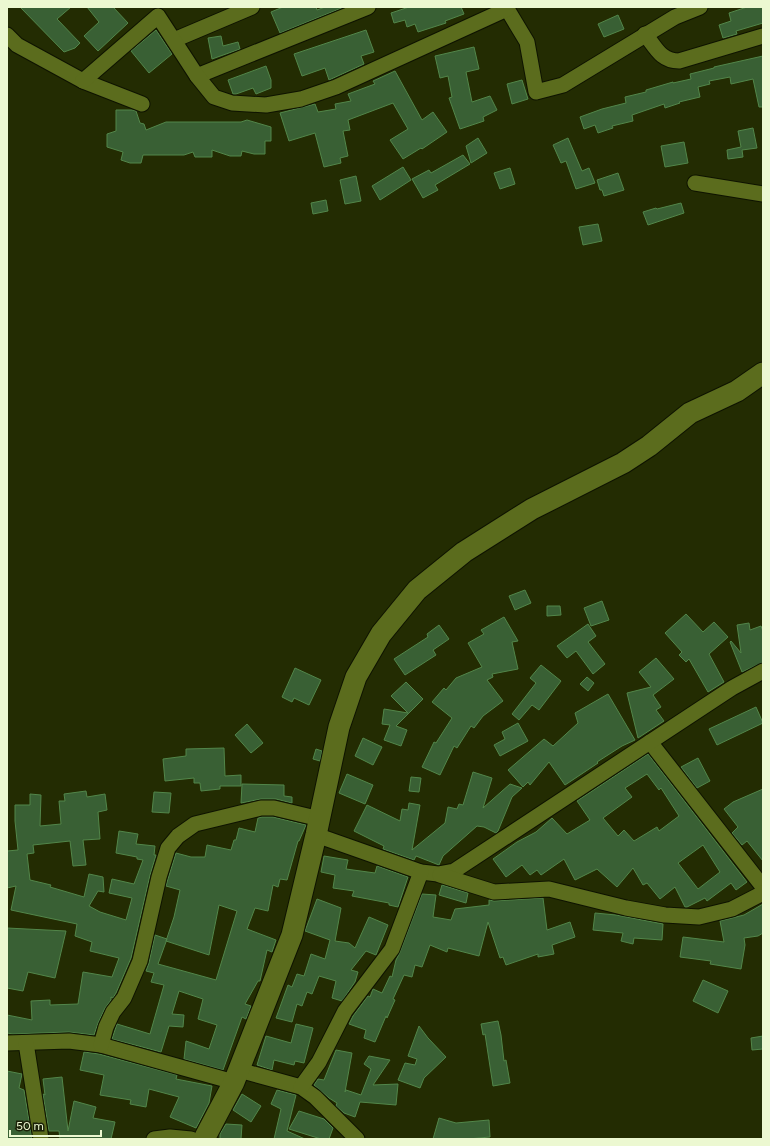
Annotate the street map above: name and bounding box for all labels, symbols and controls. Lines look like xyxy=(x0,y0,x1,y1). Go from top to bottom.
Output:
scale bar xyxy=(10,1112,101,1138)
text: 50 m xyxy=(16,1119,44,1133)

